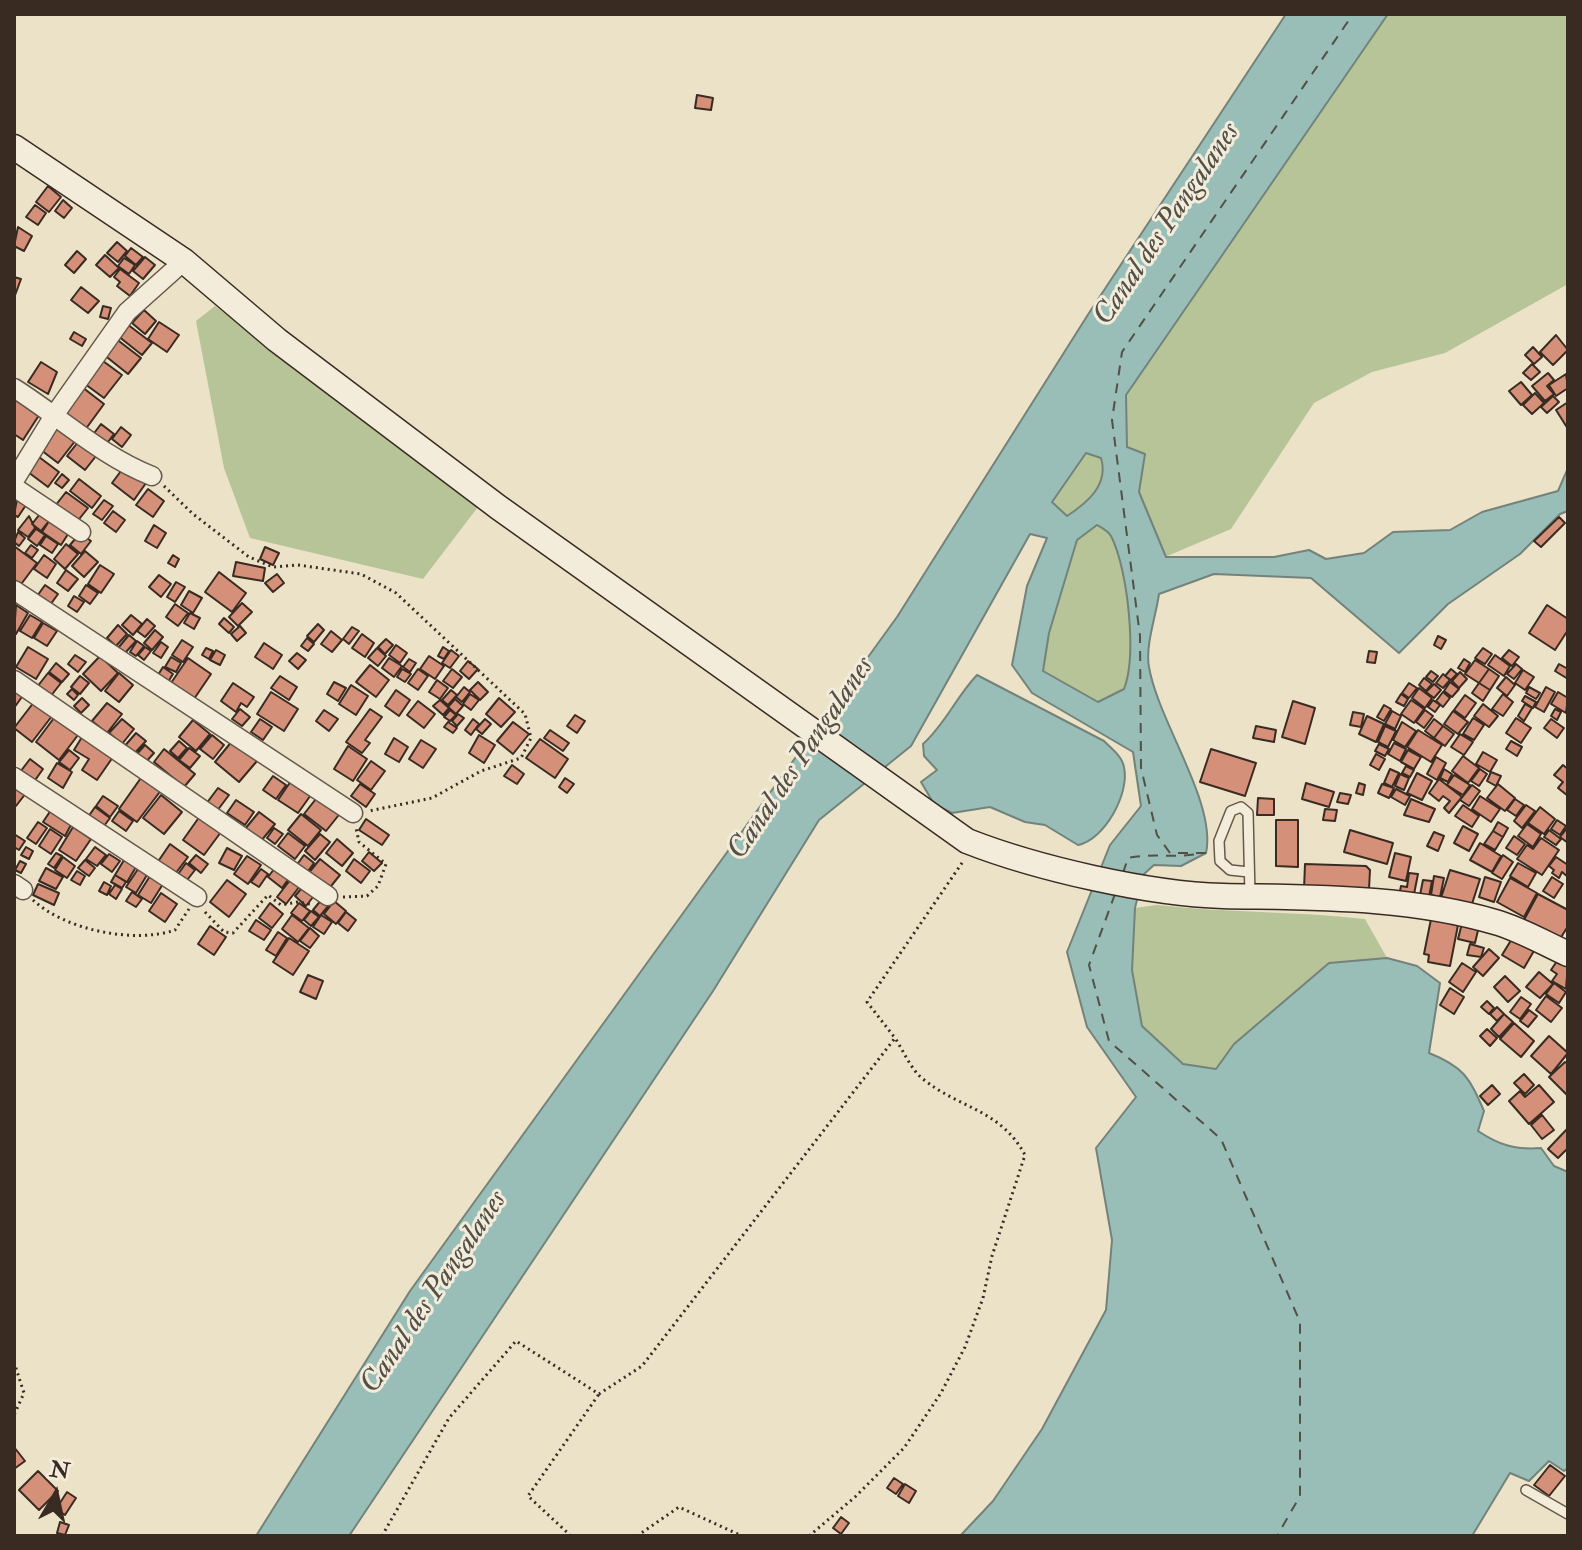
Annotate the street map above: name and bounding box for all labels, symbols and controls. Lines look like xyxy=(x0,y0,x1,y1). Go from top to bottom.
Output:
water label: Canal des Pangalanes xyxy=(1087,117,1249,333)
water label: Canal des Pangalanes xyxy=(721,651,883,867)
water label: Canal des Pangalanes xyxy=(354,1185,516,1401)
north arrow xyxy=(16,1454,96,1534)
text: N xyxy=(48,1455,72,1486)

